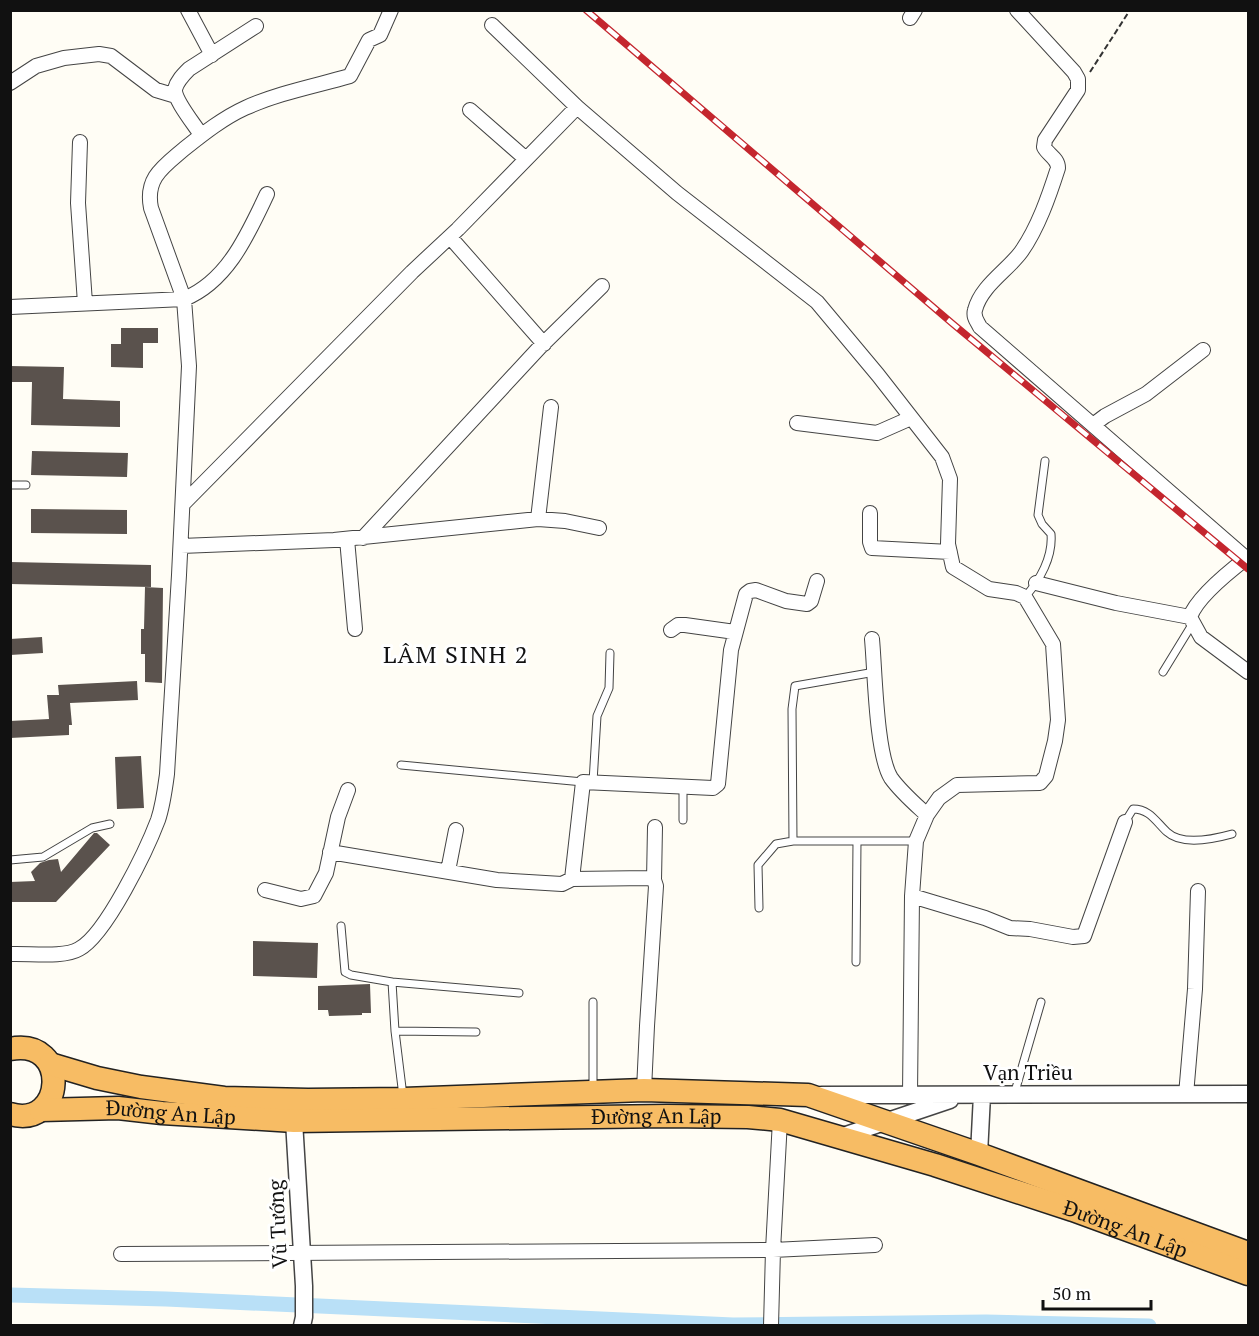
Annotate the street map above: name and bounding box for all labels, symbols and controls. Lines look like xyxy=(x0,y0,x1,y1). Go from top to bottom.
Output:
district label: LÂM SINH 2 xyxy=(383,638,529,670)
street label: Vạn Triều xyxy=(983,1058,1073,1086)
street label: Đường An Lập xyxy=(105,1093,237,1130)
street label: Đường An Lập xyxy=(591,1101,722,1130)
street label: Vũ Tướng xyxy=(261,1178,293,1269)
street label: Đường An Lập xyxy=(1060,1193,1192,1264)
scale bar xyxy=(1043,1273,1151,1311)
text: 50 m xyxy=(1052,1281,1092,1305)

